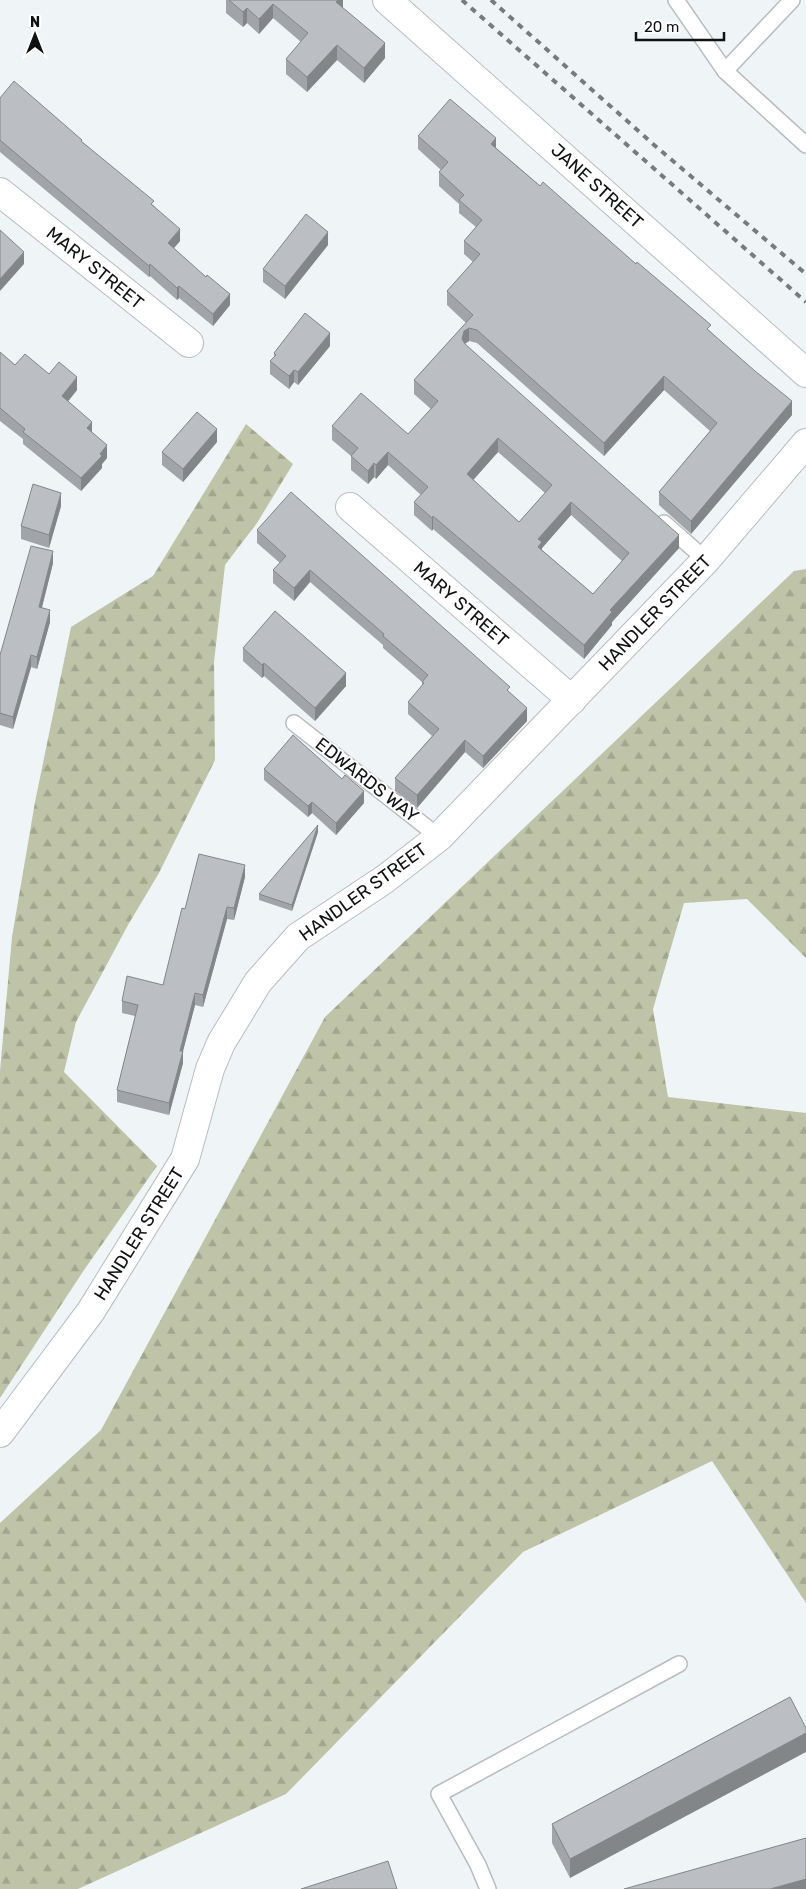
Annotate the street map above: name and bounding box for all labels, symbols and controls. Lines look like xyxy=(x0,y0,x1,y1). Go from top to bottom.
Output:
north arrow xyxy=(10,10,60,60)
scale bar xyxy=(636,10,724,42)
text: N xyxy=(30,14,40,31)
text: 20 m xyxy=(644,18,679,36)
street label: JANE STREET xyxy=(546,139,648,233)
street label: MARY STREET xyxy=(42,222,148,314)
street label: HANDLER STREET xyxy=(594,550,716,676)
street label: MARY STREET xyxy=(409,557,513,651)
street label: EDWARDS WAY xyxy=(311,733,423,827)
street label: HANDLER STREET xyxy=(295,838,431,946)
street label: HANDLER STREET xyxy=(89,1163,189,1305)

